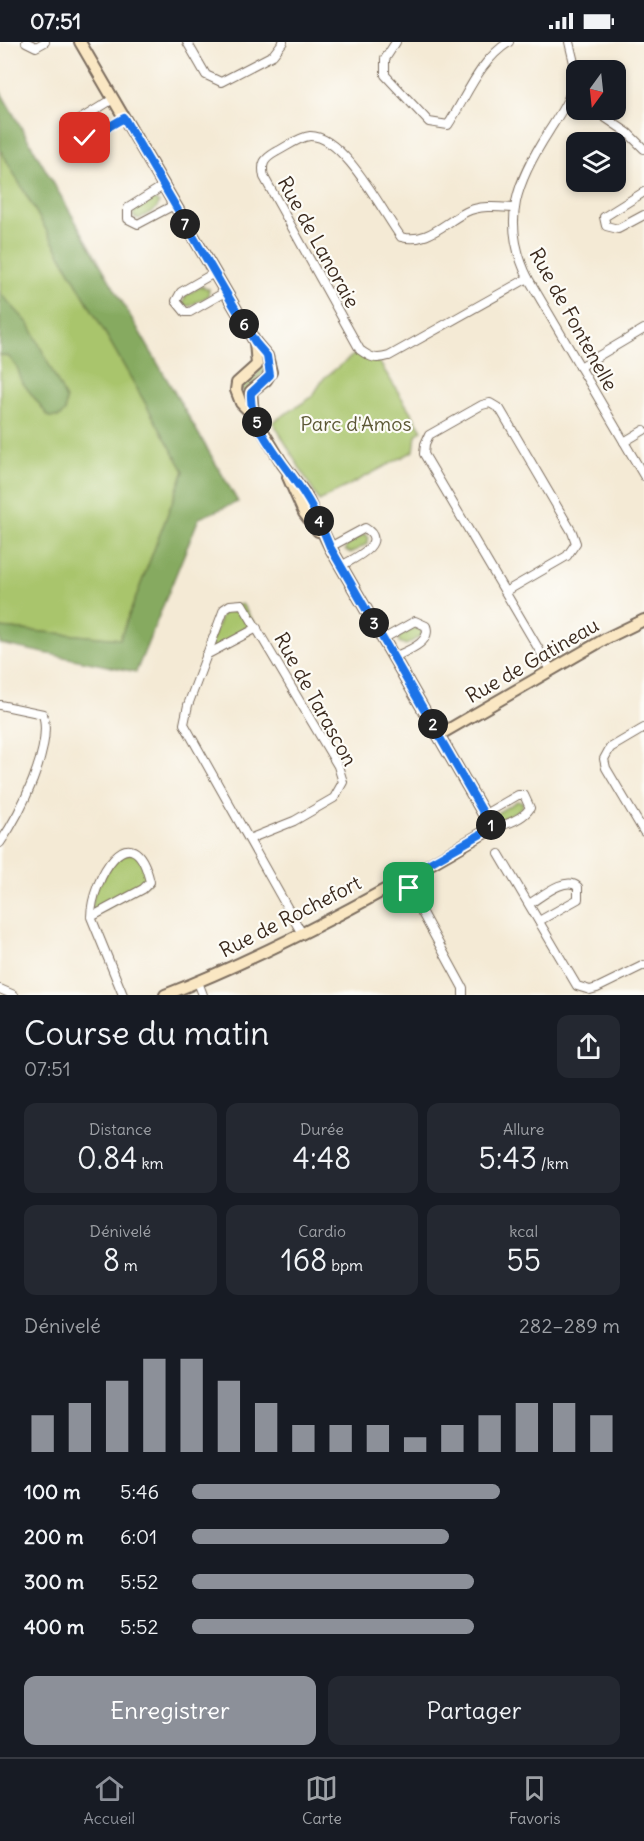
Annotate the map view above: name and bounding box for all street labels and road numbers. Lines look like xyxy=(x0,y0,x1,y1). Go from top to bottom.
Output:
street label: Rue de Lanoraie xyxy=(273,172,365,312)
street label: Rue de Fontenelle xyxy=(524,243,624,395)
street label: Rue de Gatineau xyxy=(461,612,603,708)
street label: Rue de Tarascon xyxy=(269,628,363,770)
street label: Rue de Rochefort xyxy=(215,869,365,962)

